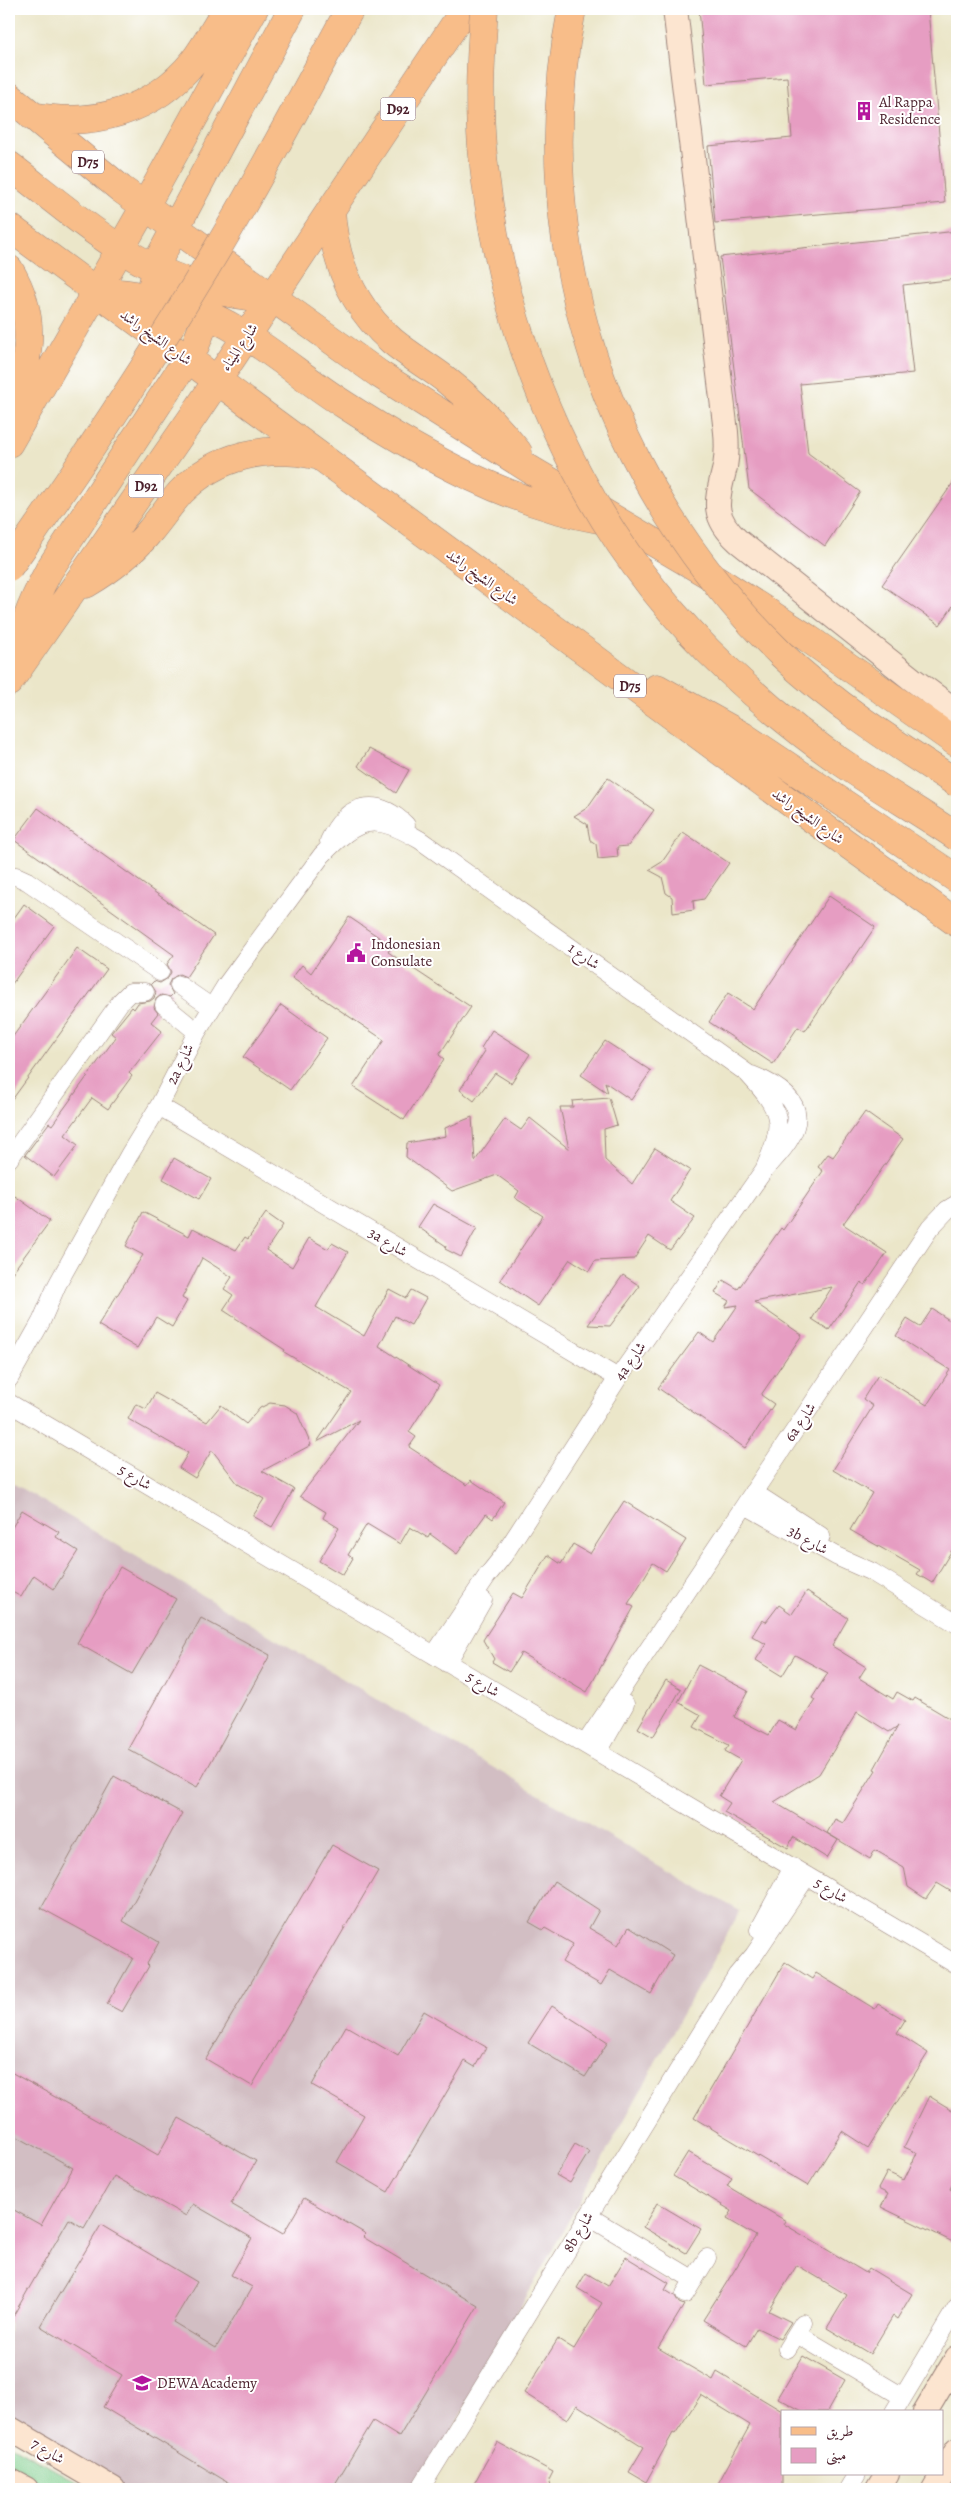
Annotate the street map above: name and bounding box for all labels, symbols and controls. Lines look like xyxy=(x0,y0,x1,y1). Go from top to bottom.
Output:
place label: Al Rappa Residence xyxy=(878,92,941,129)
road number: D92 xyxy=(380,98,416,120)
building icon: Al Rappa Residence xyxy=(853,100,875,122)
road number: D75 xyxy=(72,150,104,173)
street label: شارع الشيخ راشد xyxy=(114,304,196,373)
street label: شارع الميناء xyxy=(216,319,265,377)
road number: D92 xyxy=(128,474,164,498)
street label: شارع الشيخ راشد xyxy=(440,544,522,613)
road number: D75 xyxy=(614,674,646,698)
street label: شارع الشيخ راشد xyxy=(766,783,848,852)
place label: Indonesian Consulate xyxy=(371,934,440,971)
street label: شارع 1 xyxy=(563,938,604,976)
public building icon: Indonesian Consulate xyxy=(345,942,367,964)
street label: 2a شارع xyxy=(162,1040,201,1089)
street label: 3a شارع xyxy=(363,1223,411,1264)
street label: 4a شارع xyxy=(610,1338,653,1386)
street label: 6a شارع xyxy=(780,1399,823,1447)
street label: شارع 5 xyxy=(113,1459,155,1497)
street label: 3b شارع xyxy=(783,1521,832,1562)
street label: شارع 5 xyxy=(461,1666,503,1704)
street label: شارع 5 xyxy=(809,1872,851,1910)
street label: 8b شارع xyxy=(558,2208,600,2258)
school or university icon: DEWA Academy xyxy=(131,2372,153,2394)
place label: DEWA Academy xyxy=(157,2373,257,2393)
legend xyxy=(781,2410,944,2476)
text: طريق xyxy=(826,2421,853,2441)
street label: شارع 7 xyxy=(26,2433,68,2471)
text: مبنى xyxy=(826,2445,846,2466)

